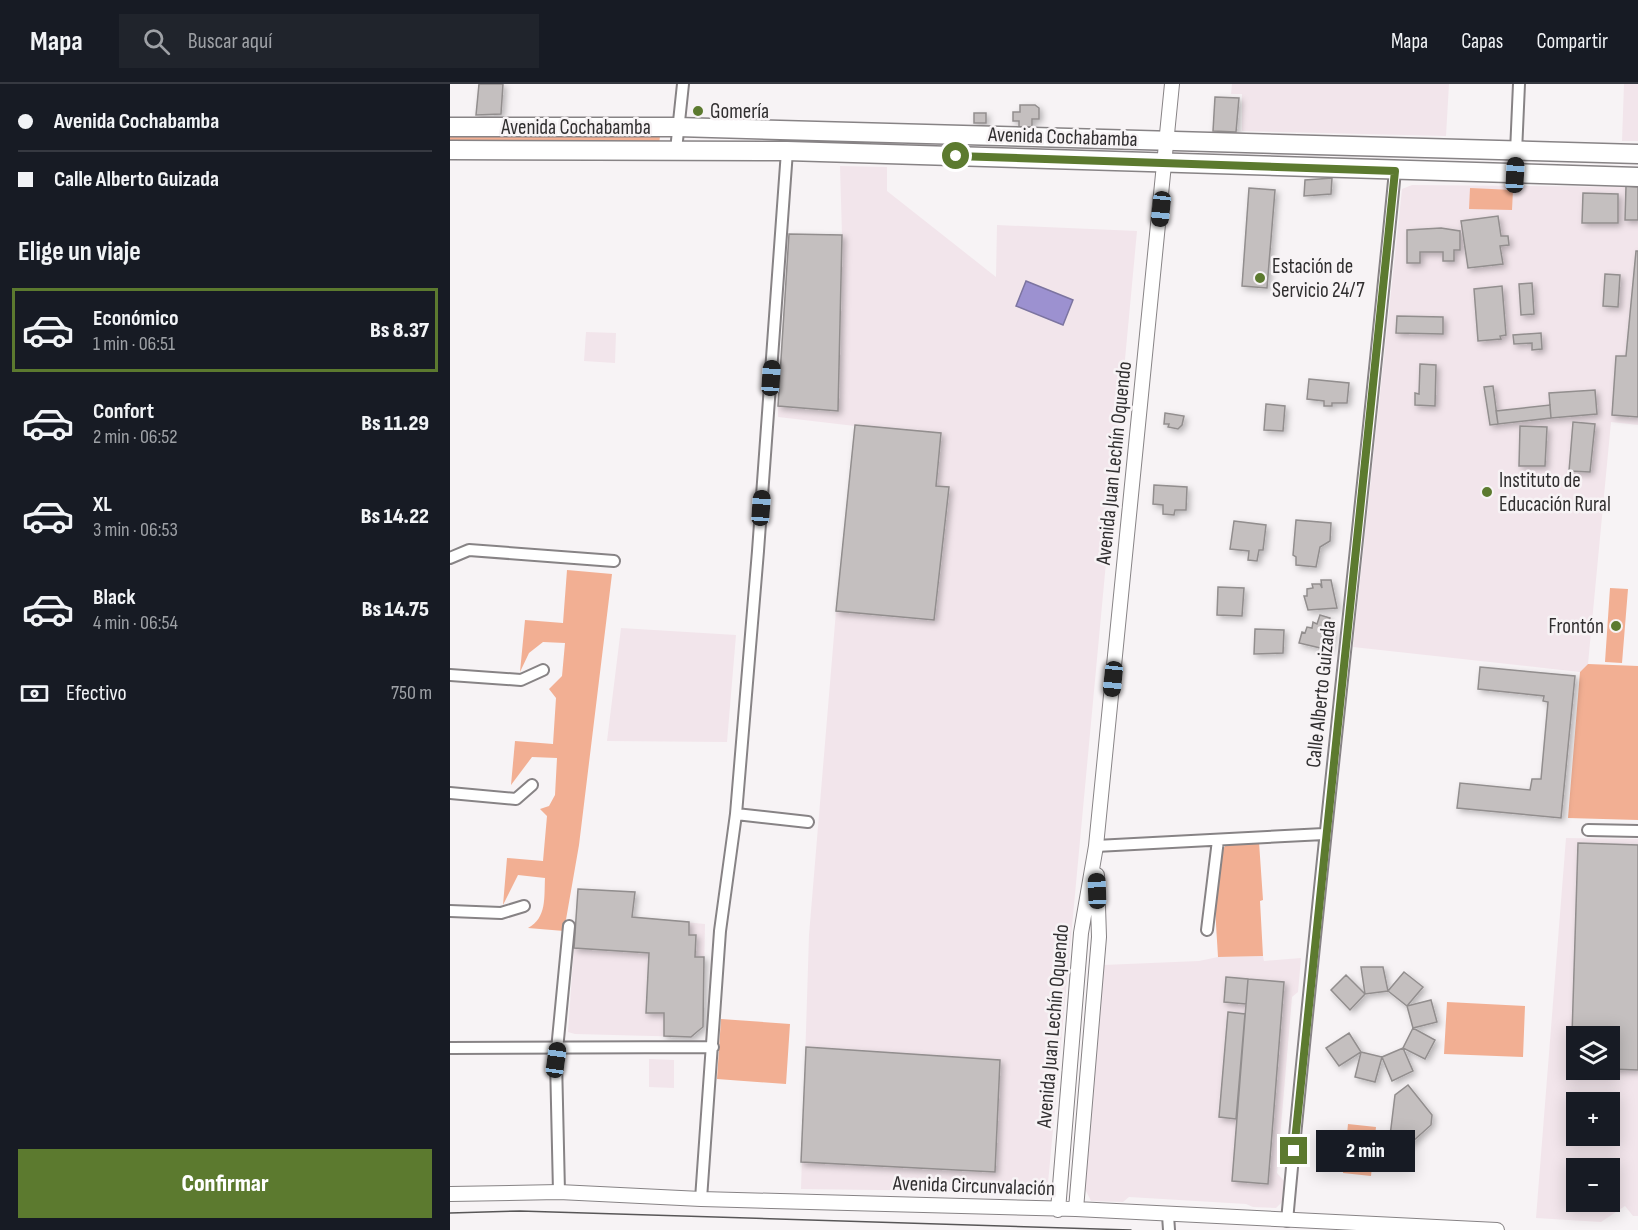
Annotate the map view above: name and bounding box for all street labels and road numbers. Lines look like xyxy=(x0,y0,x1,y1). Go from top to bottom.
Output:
street label: Avenida Cochabamba xyxy=(500,115,651,140)
street label: Avenida Cochabamba xyxy=(987,122,1138,152)
street label: Avenida Juan Lechín Oquendo xyxy=(1091,360,1137,567)
street label: Calle Alberto Guizada xyxy=(1301,619,1341,769)
street label: Avenida Juan Lechín Oquendo xyxy=(1032,923,1074,1130)
street label: Avenida Circunvalación xyxy=(892,1171,1055,1201)

